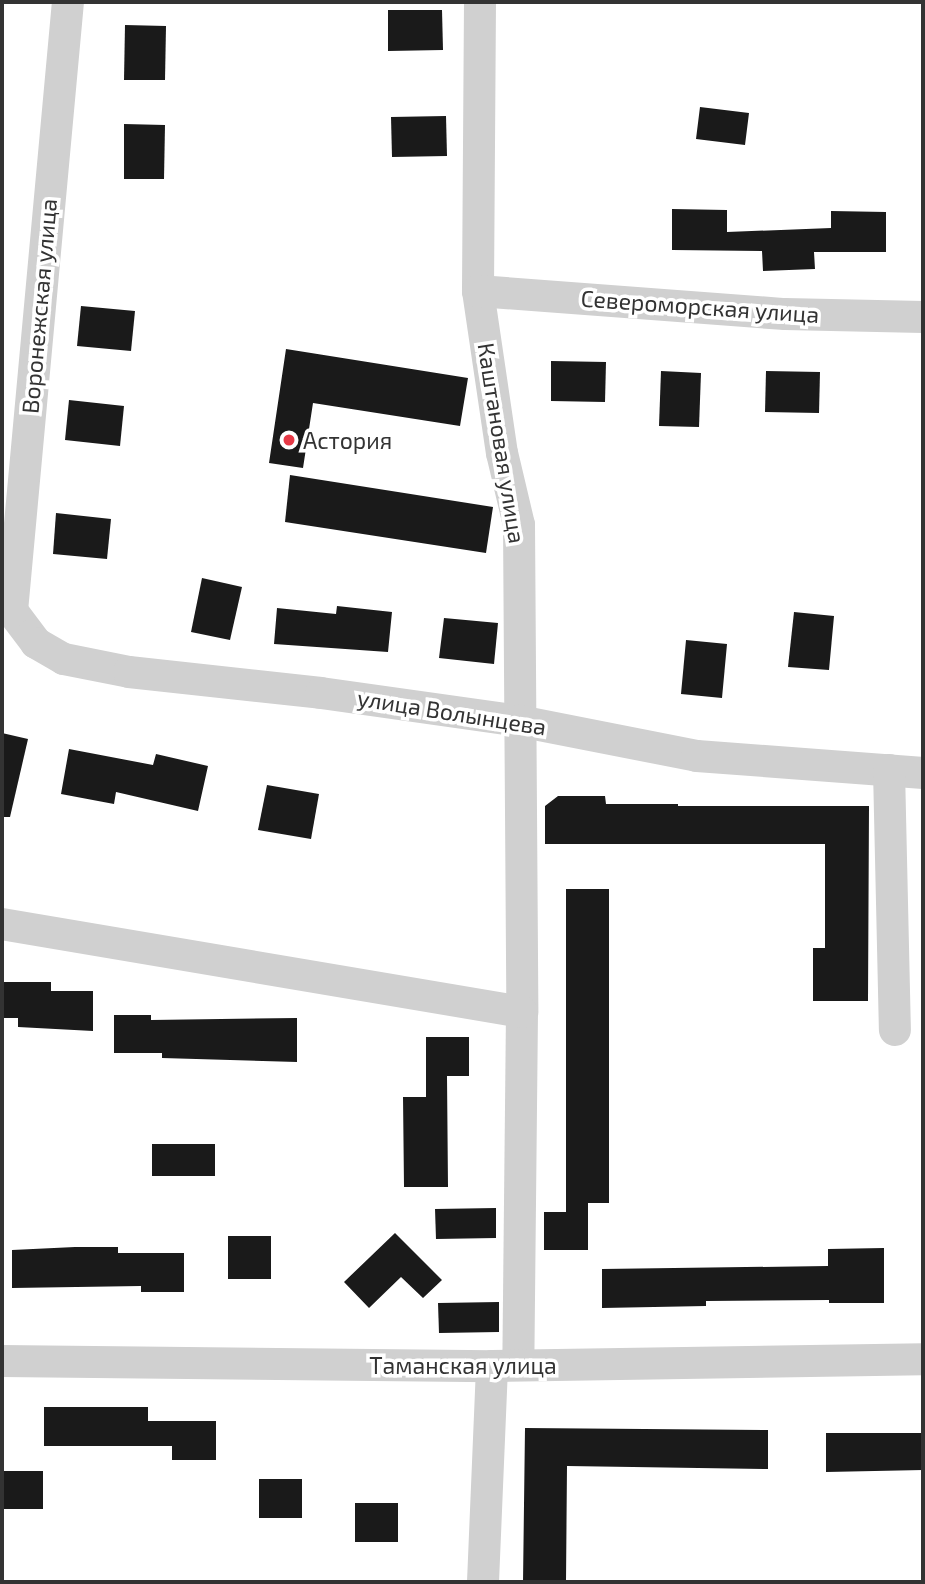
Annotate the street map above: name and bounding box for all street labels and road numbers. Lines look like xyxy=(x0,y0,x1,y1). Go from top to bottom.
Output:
street label: Воронежская улица xyxy=(16,197,62,415)
street label: Североморская улица xyxy=(580,284,820,328)
street label: Каштановая улица xyxy=(473,341,531,545)
street label: улица Волынцева xyxy=(356,683,548,741)
street label: Таманская улица xyxy=(369,1351,557,1379)

